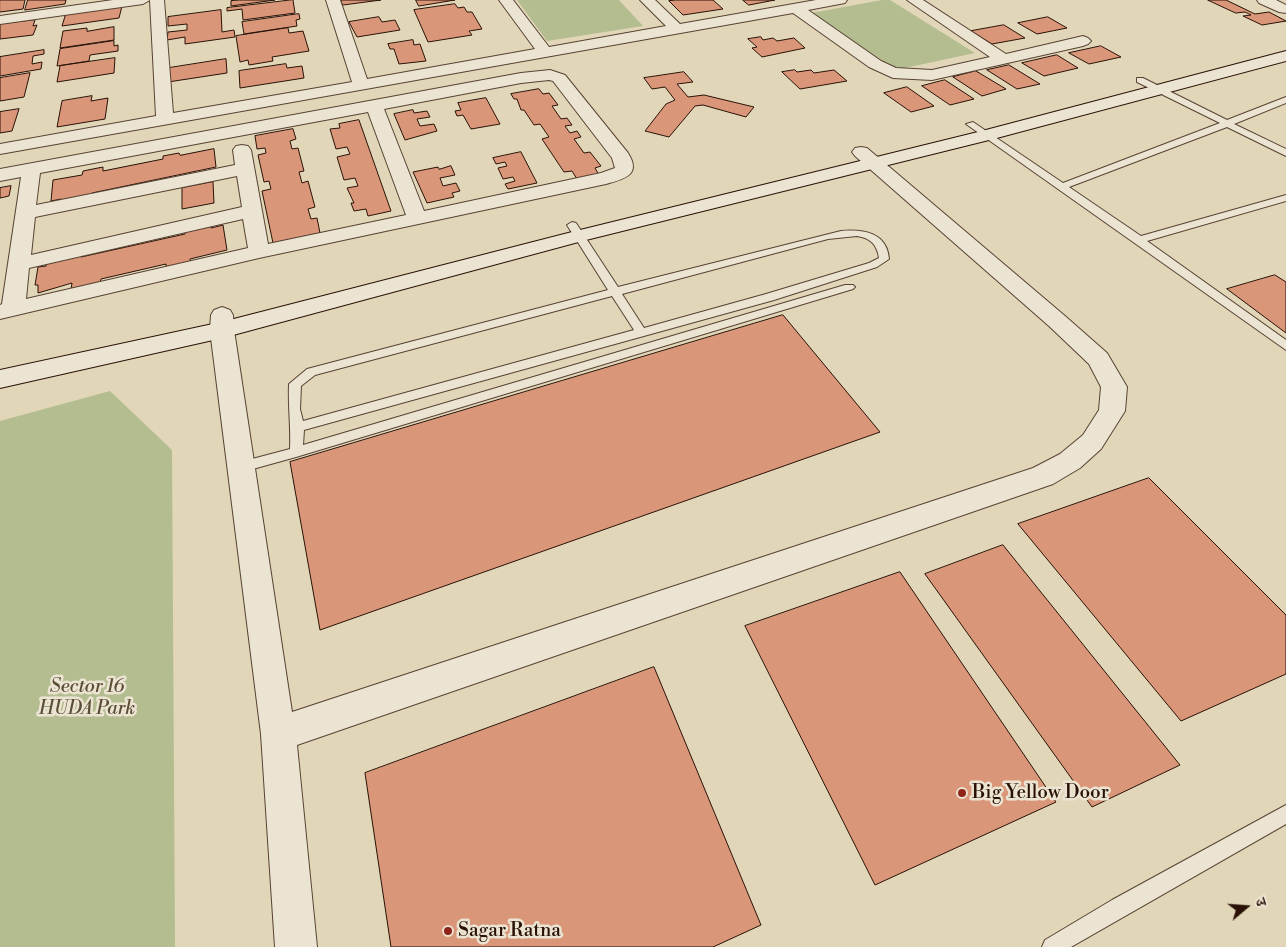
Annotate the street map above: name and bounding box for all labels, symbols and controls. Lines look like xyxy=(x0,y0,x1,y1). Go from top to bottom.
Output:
park label: Sector 16 HUDA Park xyxy=(39,676,135,720)
place label: Big Yellow Door xyxy=(972,782,1109,804)
marker: Big Yellow Door xyxy=(956,787,968,799)
north arrow xyxy=(1221,882,1271,932)
text: उ xyxy=(1251,896,1270,909)
place label: Sagar Ratna xyxy=(458,920,561,942)
marker: Sagar Ratna xyxy=(442,925,454,937)

